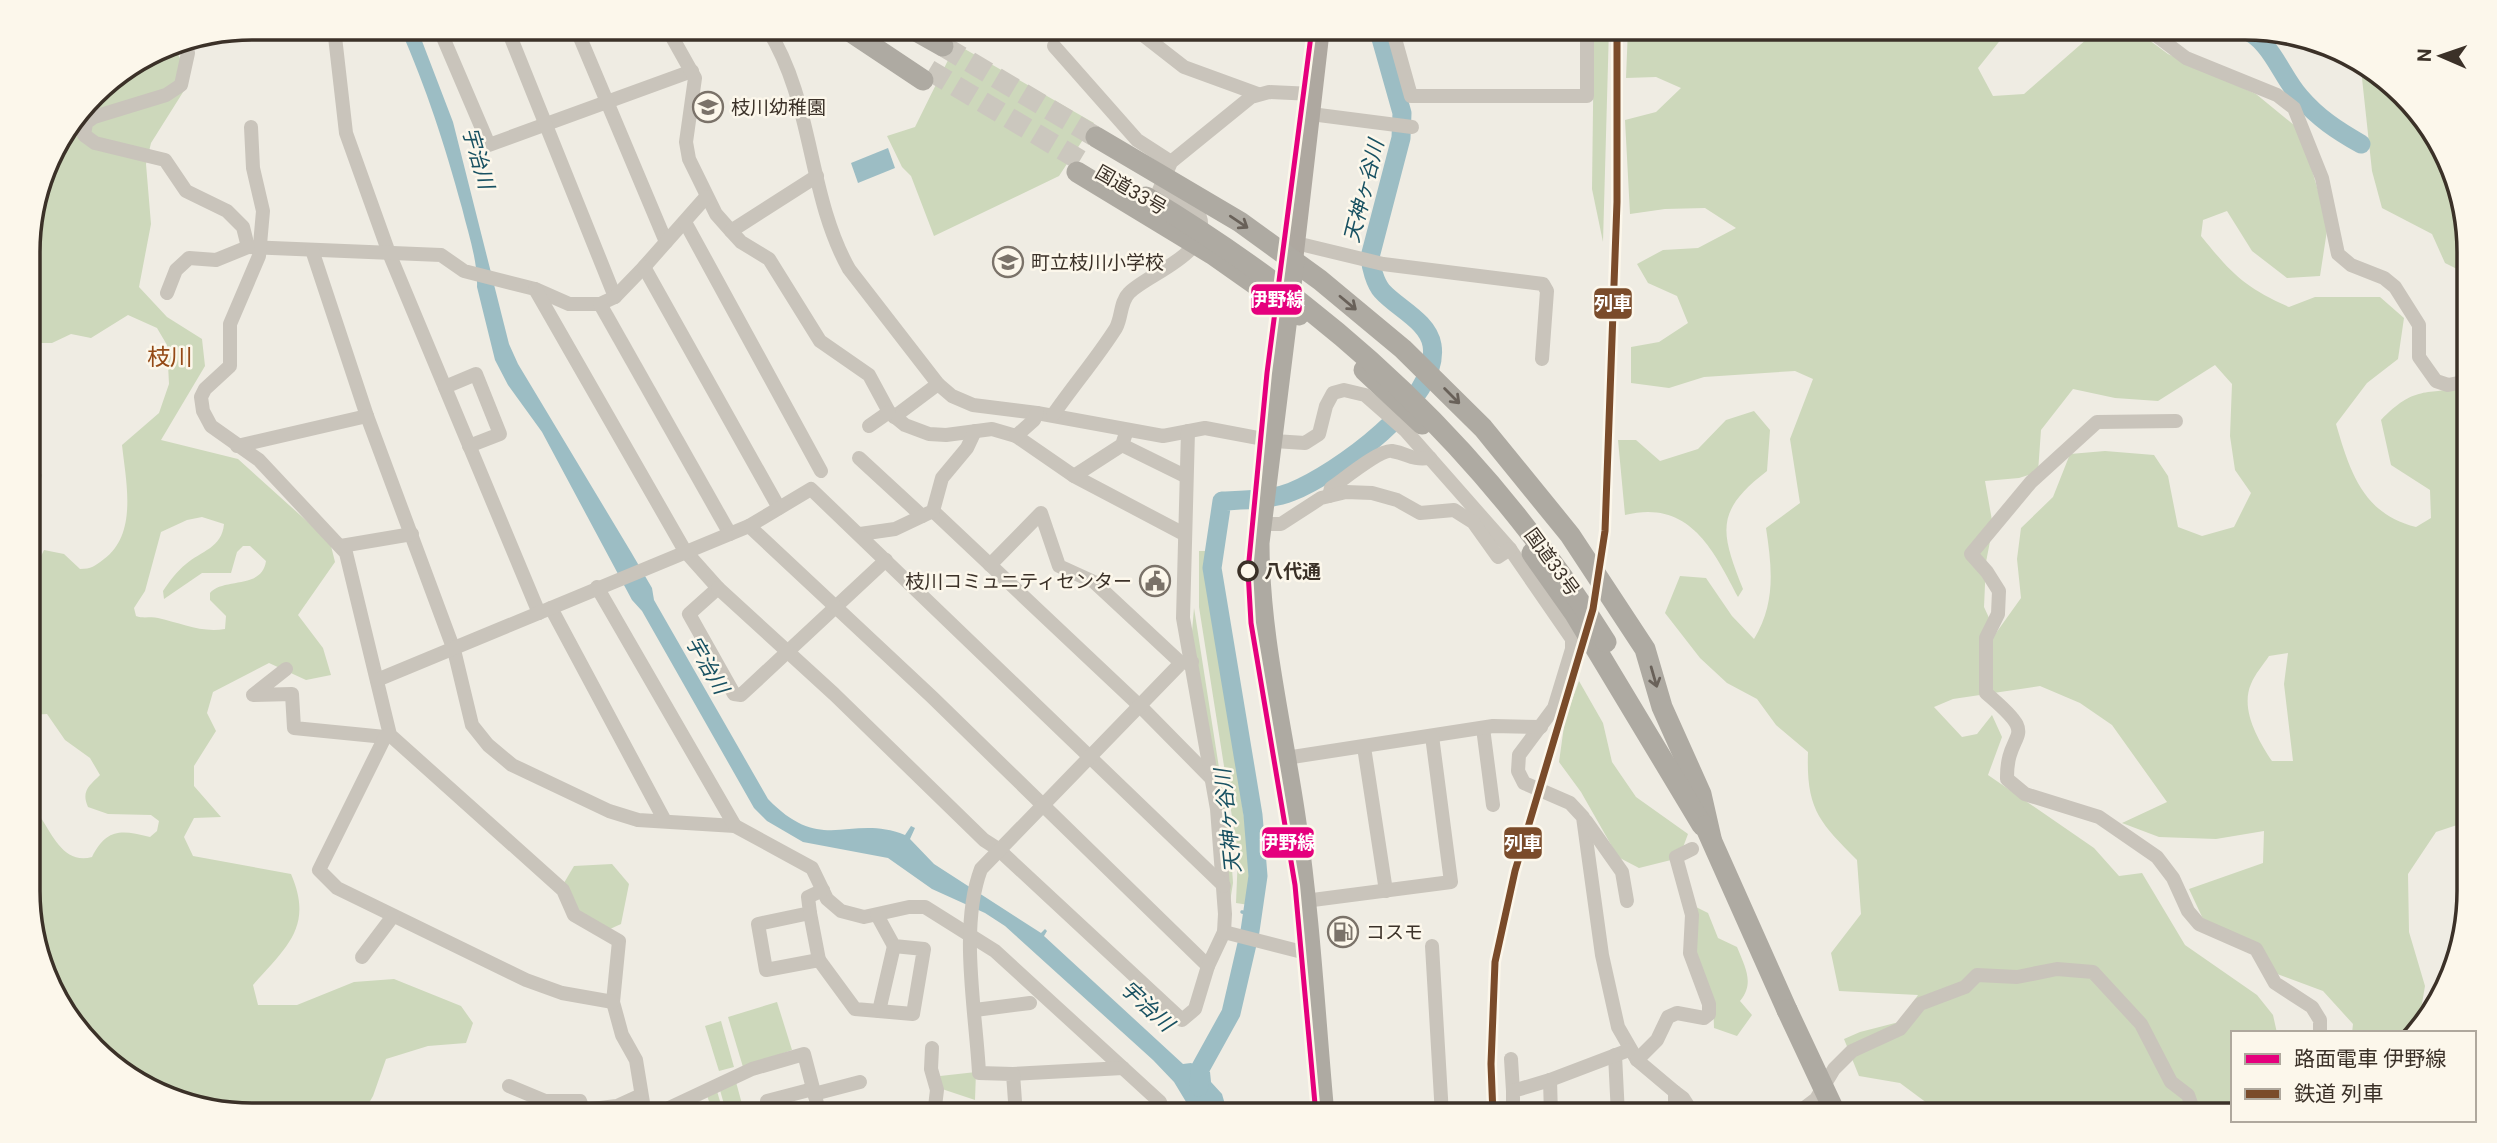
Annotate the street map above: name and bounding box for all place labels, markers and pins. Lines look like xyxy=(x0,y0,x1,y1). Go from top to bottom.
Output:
school or university icon: 枝川幼稚園 xyxy=(691,90,725,124)
place label: 枝川幼稚園 xyxy=(731,96,826,119)
school or university icon: 町立枝川小学校 xyxy=(991,245,1025,279)
place label: 町立枝川小学校 xyxy=(1031,251,1164,274)
place label: 八代通 xyxy=(1264,560,1321,583)
marker: 八代通 xyxy=(1238,561,1258,581)
public building icon: 枝川コミュニティセンター xyxy=(1138,564,1172,598)
place label: 枝川コミュニティセンター xyxy=(905,570,1132,593)
fuel station icon: コスモ xyxy=(1326,915,1360,949)
place label: コスモ xyxy=(1366,921,1423,944)

